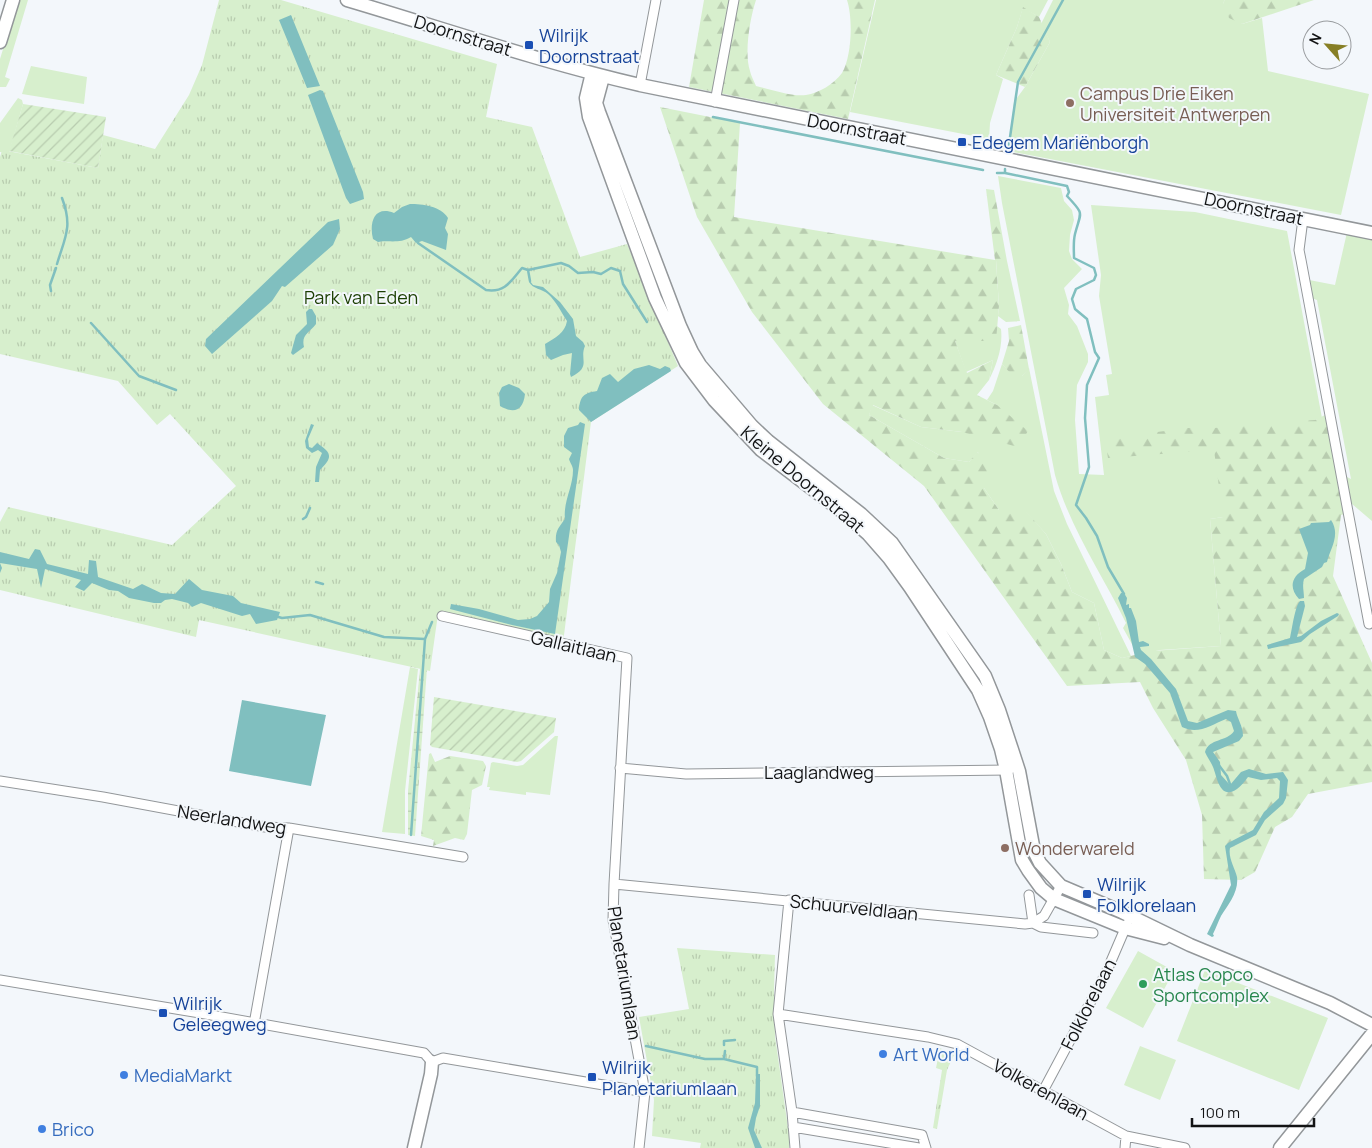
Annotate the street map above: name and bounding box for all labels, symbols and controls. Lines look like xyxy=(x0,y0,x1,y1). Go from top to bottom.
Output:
street label: Doornstraat xyxy=(411,9,515,61)
north arrow xyxy=(1302,20,1352,70)
place label: Wilrijk Doornstraat xyxy=(539,23,640,68)
text: N xyxy=(1304,30,1326,48)
marker: Wilrijk Doornstraat xyxy=(523,39,535,51)
place label: Campus Drie Eiken Universiteit Antwerpen xyxy=(1080,81,1270,126)
marker: Campus Drie Eiken Universiteit Antwerpen xyxy=(1064,97,1076,109)
street label: Doornstraat xyxy=(805,108,909,150)
place label: Edegem Mariënborgh xyxy=(972,130,1149,154)
marker: Edegem Mariënborgh xyxy=(956,136,968,148)
street label: Doornstraat xyxy=(1202,186,1306,230)
park label: Park van Eden xyxy=(304,285,418,309)
street label: Kleine Doornstraat xyxy=(736,420,870,538)
street label: Gallaitlaan xyxy=(529,624,619,668)
street label: Laaglandweg xyxy=(764,760,874,784)
street label: Neerlandweg xyxy=(176,799,288,839)
place label: Wonderwareld xyxy=(1015,836,1135,860)
marker: Wonderwareld xyxy=(999,842,1011,854)
place label: Wilrijk Folklorelaan xyxy=(1097,872,1196,917)
street label: Schuurveldlaan xyxy=(789,888,919,926)
marker: Wilrijk Folklorelaan xyxy=(1081,888,1093,900)
street label: Planetariumlaan xyxy=(603,904,647,1042)
street label: Folklorelaan xyxy=(1055,954,1121,1054)
place label: Atlas Copco Sportcomplex xyxy=(1153,962,1269,1007)
marker: Atlas Copco Sportcomplex xyxy=(1137,978,1149,990)
place label: Wilrijk Geleegweg xyxy=(173,991,267,1036)
marker: Wilrijk Geleegweg xyxy=(157,1007,169,1019)
place label: Art World xyxy=(893,1042,969,1066)
marker: Art World xyxy=(877,1048,889,1060)
street label: Volkerenlaan xyxy=(989,1053,1093,1125)
place label: Wilrijk Planetariumlaan xyxy=(602,1055,737,1100)
place label: MediaMarkt xyxy=(134,1063,232,1087)
marker: MediaMarkt xyxy=(118,1069,130,1081)
marker: Wilrijk Planetariumlaan xyxy=(586,1071,598,1083)
scale bar xyxy=(1192,1096,1314,1128)
text: 100 m xyxy=(1200,1102,1240,1123)
place label: Brico xyxy=(52,1117,94,1141)
marker: Brico xyxy=(36,1123,48,1135)

